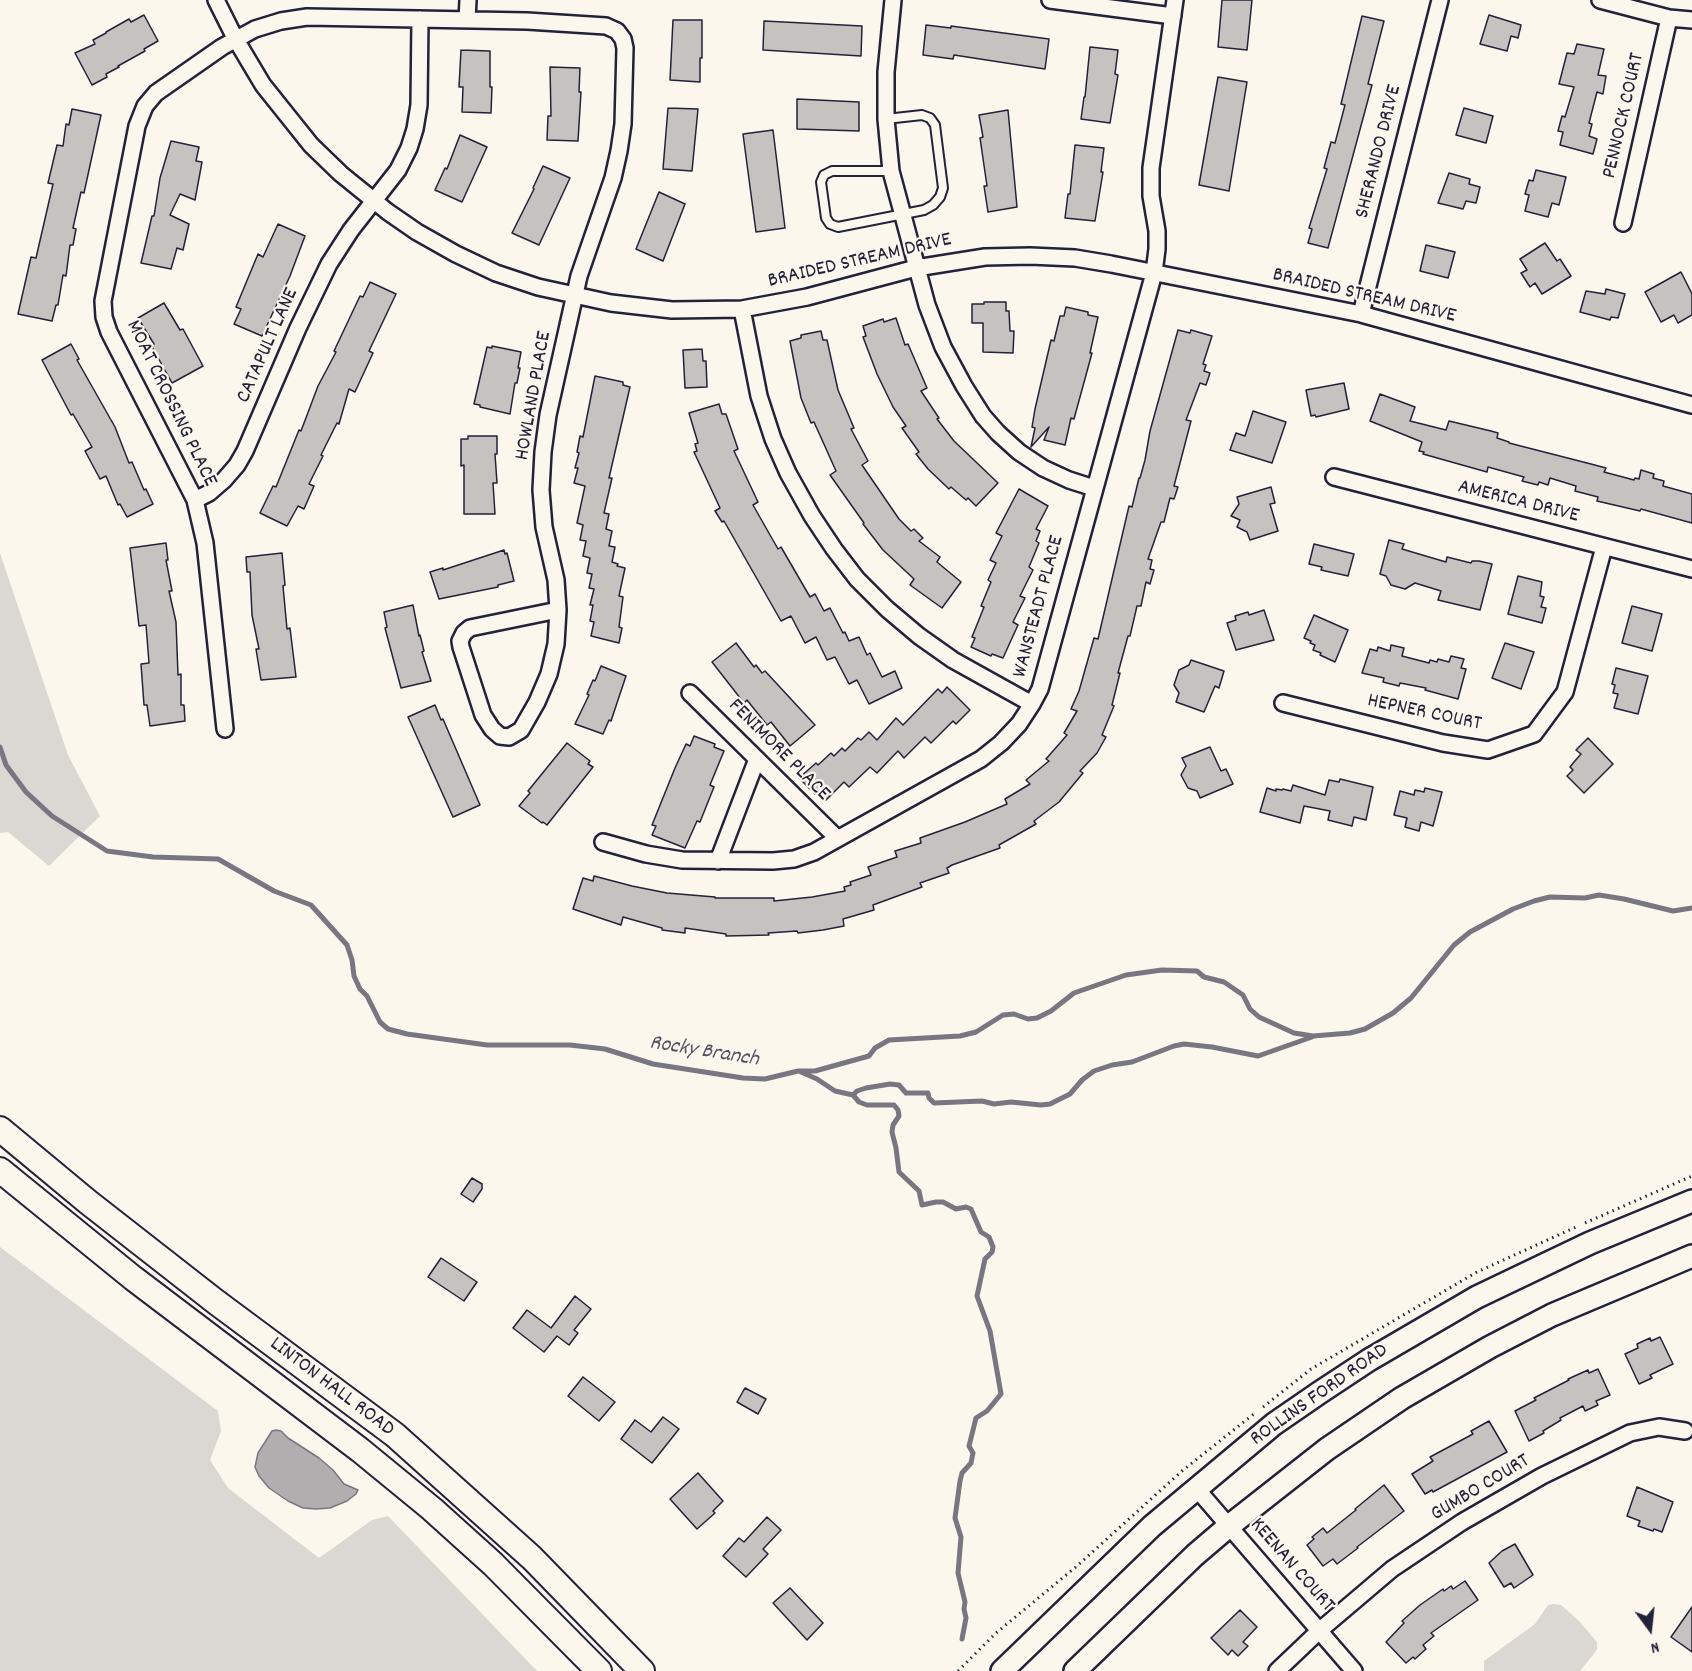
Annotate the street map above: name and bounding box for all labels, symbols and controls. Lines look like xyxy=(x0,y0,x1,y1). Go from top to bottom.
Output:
street label: PENNOCK COURT xyxy=(1598,51,1652,181)
street label: SHERANDO DRIVE xyxy=(1351,83,1409,221)
street label: BRAIDED STREAM DRIVE xyxy=(766,229,954,295)
street label: BRAIDED STREAM DRIVE xyxy=(1270,264,1458,330)
street label: CATAPULT LANE xyxy=(232,285,306,407)
street label: MOAT CROSSING PLACE xyxy=(119,317,221,491)
street label: HOWLAND PLACE xyxy=(511,330,559,462)
street label: AMERICA DRIVE xyxy=(1455,476,1581,530)
street label: WANSTEADT PLACE xyxy=(1009,533,1071,681)
street label: HEPNER COURT xyxy=(1365,690,1483,738)
street label: FENIMORE PLACE xyxy=(722,695,834,807)
water label: Rocky Branch xyxy=(647,1031,761,1075)
street label: LINTON HALL ROAD xyxy=(264,1333,398,1443)
street label: ROLLINS FORD ROAD xyxy=(1246,1339,1394,1453)
street label: GUMBO COURT xyxy=(1427,1450,1535,1528)
street label: KEENAN COURT xyxy=(1243,1514,1339,1618)
north arrow xyxy=(1620,1599,1680,1659)
text: N xyxy=(1648,1635,1662,1659)

